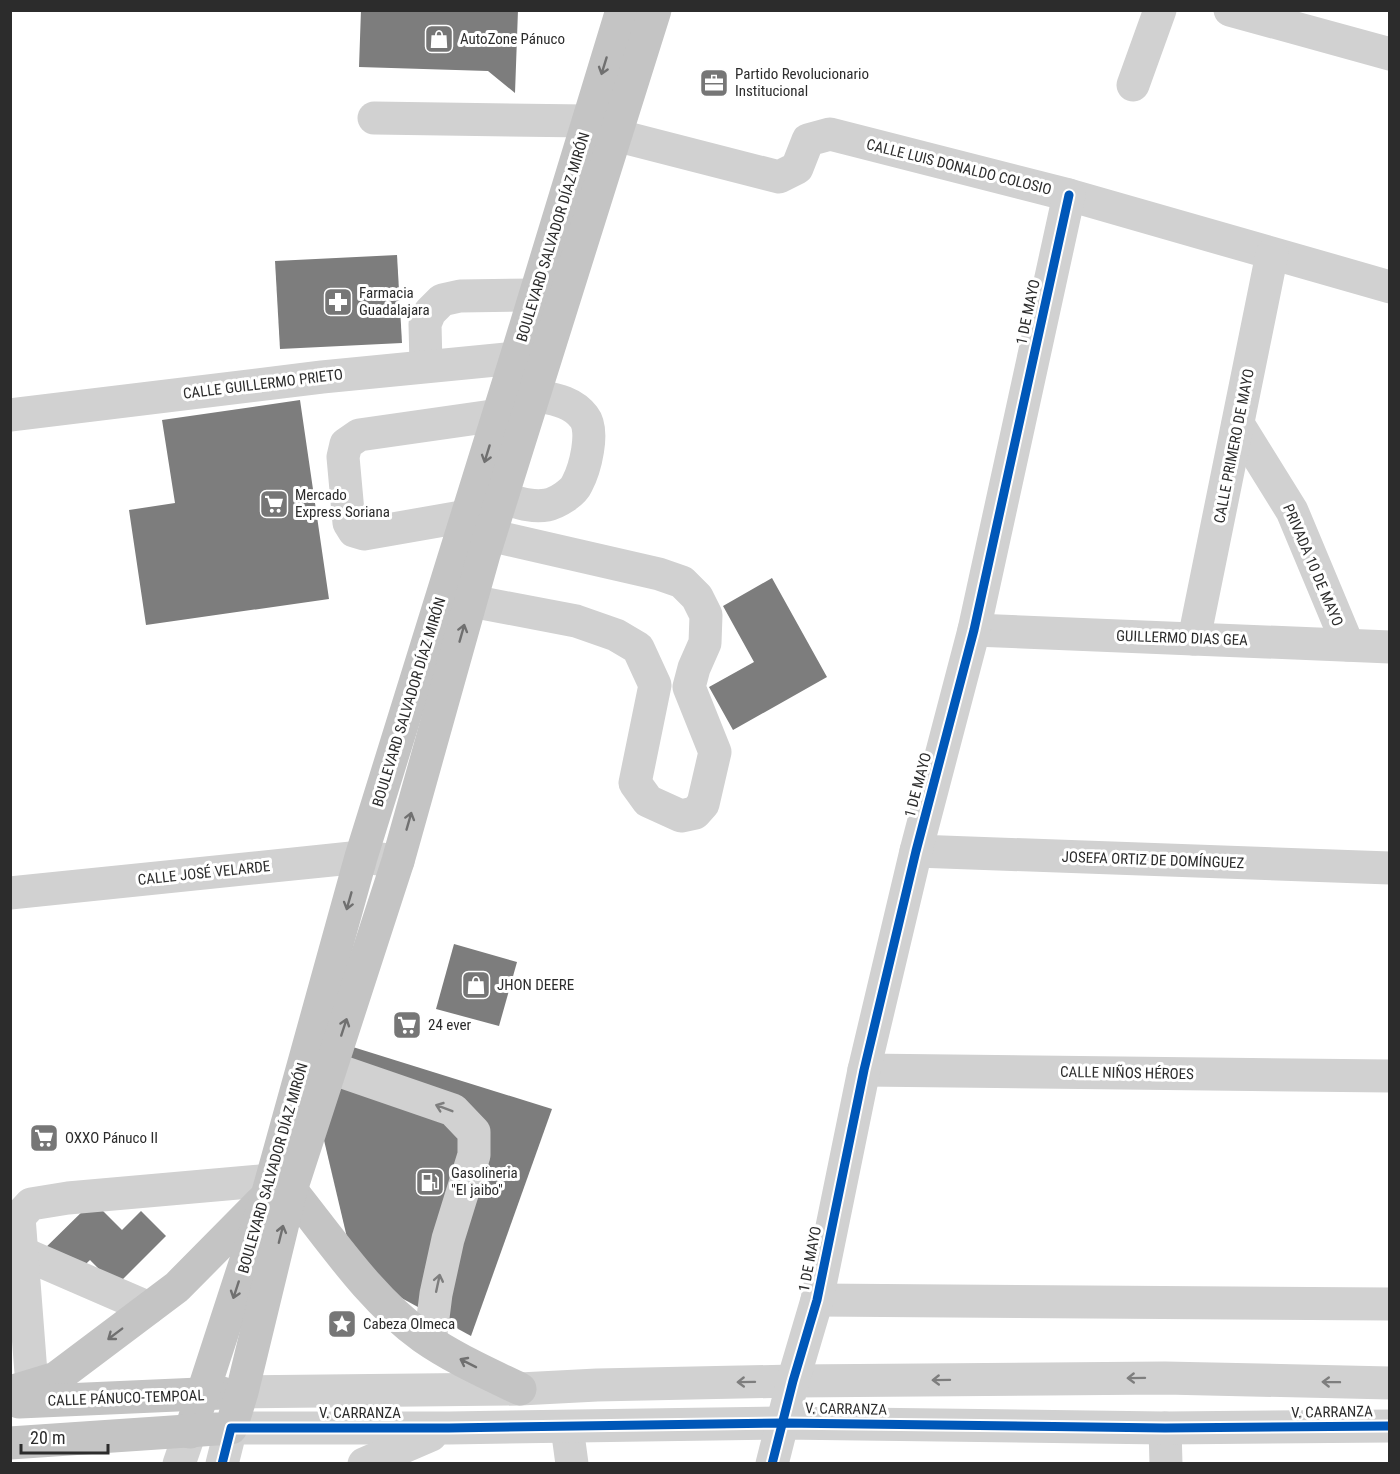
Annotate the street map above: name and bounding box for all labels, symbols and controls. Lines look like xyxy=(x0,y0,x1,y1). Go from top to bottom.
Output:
shop icon: AutoZone Pánuco xyxy=(423,23,455,55)
place label: AutoZone Pánuco xyxy=(460,30,565,48)
one-way arrow xyxy=(598,56,609,75)
place label: Partido Revolucionario Institucional xyxy=(735,65,869,100)
office icon: Partido Revolucionario Institucional xyxy=(698,67,730,99)
street label: BOULEVARD SALVADOR DÍAZ MIRÓN xyxy=(512,130,594,344)
street label: CALLE LUIS DONALDO COLOSIO xyxy=(865,135,1053,199)
street label: 1 DE MAYO xyxy=(1012,278,1044,346)
place label: Farmacia Guadalajara xyxy=(359,284,430,319)
pharmacy icon: Farmacia Guadalajara xyxy=(322,286,354,318)
street label: CALLE GUILLERMO PRIETO xyxy=(182,365,344,403)
street label: CALLE PRIMERO DE MAYO xyxy=(1210,367,1258,525)
one-way arrow xyxy=(480,444,491,463)
place label: Mercado Express Soriana xyxy=(295,486,390,521)
supermarket icon: Mercado Express Soriana xyxy=(258,488,290,520)
street label: PRIVADA 10 DE MAYO xyxy=(1279,501,1347,629)
street label: BOULEVARD SALVADOR DÍAZ MIRÓN xyxy=(368,595,450,809)
one-way arrow xyxy=(456,624,468,643)
street label: GUILLERMO DIAS GEA xyxy=(1116,627,1249,649)
street label: 1 DE MAYO xyxy=(901,751,935,819)
one-way arrow xyxy=(404,812,415,831)
street label: JOSEFA ORTIZ DE DOMÍNGUEZ xyxy=(1061,848,1245,872)
street label: CALLE JOSÉ VELARDE xyxy=(137,857,271,889)
one-way arrow xyxy=(343,891,354,910)
shop icon: JHON DEERE xyxy=(460,969,492,1001)
place label: JHON DEERE xyxy=(497,976,574,994)
supermarket icon: 24 ever xyxy=(391,1009,423,1041)
place label: 24 ever xyxy=(428,1016,472,1034)
one-way arrow xyxy=(339,1018,350,1037)
street label: BOULEVARD SALVADOR DÍAZ MIRÓN xyxy=(234,1061,312,1275)
street label: CALLE NIÑOS HÉROES xyxy=(1060,1063,1194,1083)
one-way arrow xyxy=(436,1101,454,1112)
supermarket icon: OXXO Pánuco II xyxy=(28,1122,60,1154)
place label: OXXO Pánuco II xyxy=(65,1129,158,1147)
place label: Gasolineria "El jaibo" xyxy=(451,1164,518,1199)
fuel station icon: Gasolineria "El jaibo" xyxy=(414,1166,446,1198)
one-way arrow xyxy=(275,1224,287,1243)
street label: 1 DE MAYO xyxy=(795,1225,825,1293)
one-way arrow xyxy=(433,1274,444,1293)
one-way arrow xyxy=(230,1280,241,1299)
place icon: Cabeza Olmeca xyxy=(326,1308,358,1340)
place label: Cabeza Olmeca xyxy=(363,1315,455,1333)
one-way arrow xyxy=(107,1327,123,1340)
one-way arrow xyxy=(459,1357,477,1368)
one-way arrow xyxy=(1127,1372,1147,1384)
one-way arrow xyxy=(932,1374,952,1386)
one-way arrow xyxy=(737,1376,757,1387)
one-way arrow xyxy=(1322,1376,1342,1387)
street label: CALLE PÁNUCO-TEMPOAL xyxy=(47,1386,205,1410)
street label: V. CARRANZA xyxy=(805,1399,887,1419)
street label: V. CARRANZA xyxy=(1291,1402,1373,1422)
street label: V. CARRANZA xyxy=(319,1404,401,1422)
scale bar xyxy=(21,1417,108,1455)
text: 20 m xyxy=(30,1427,65,1448)

